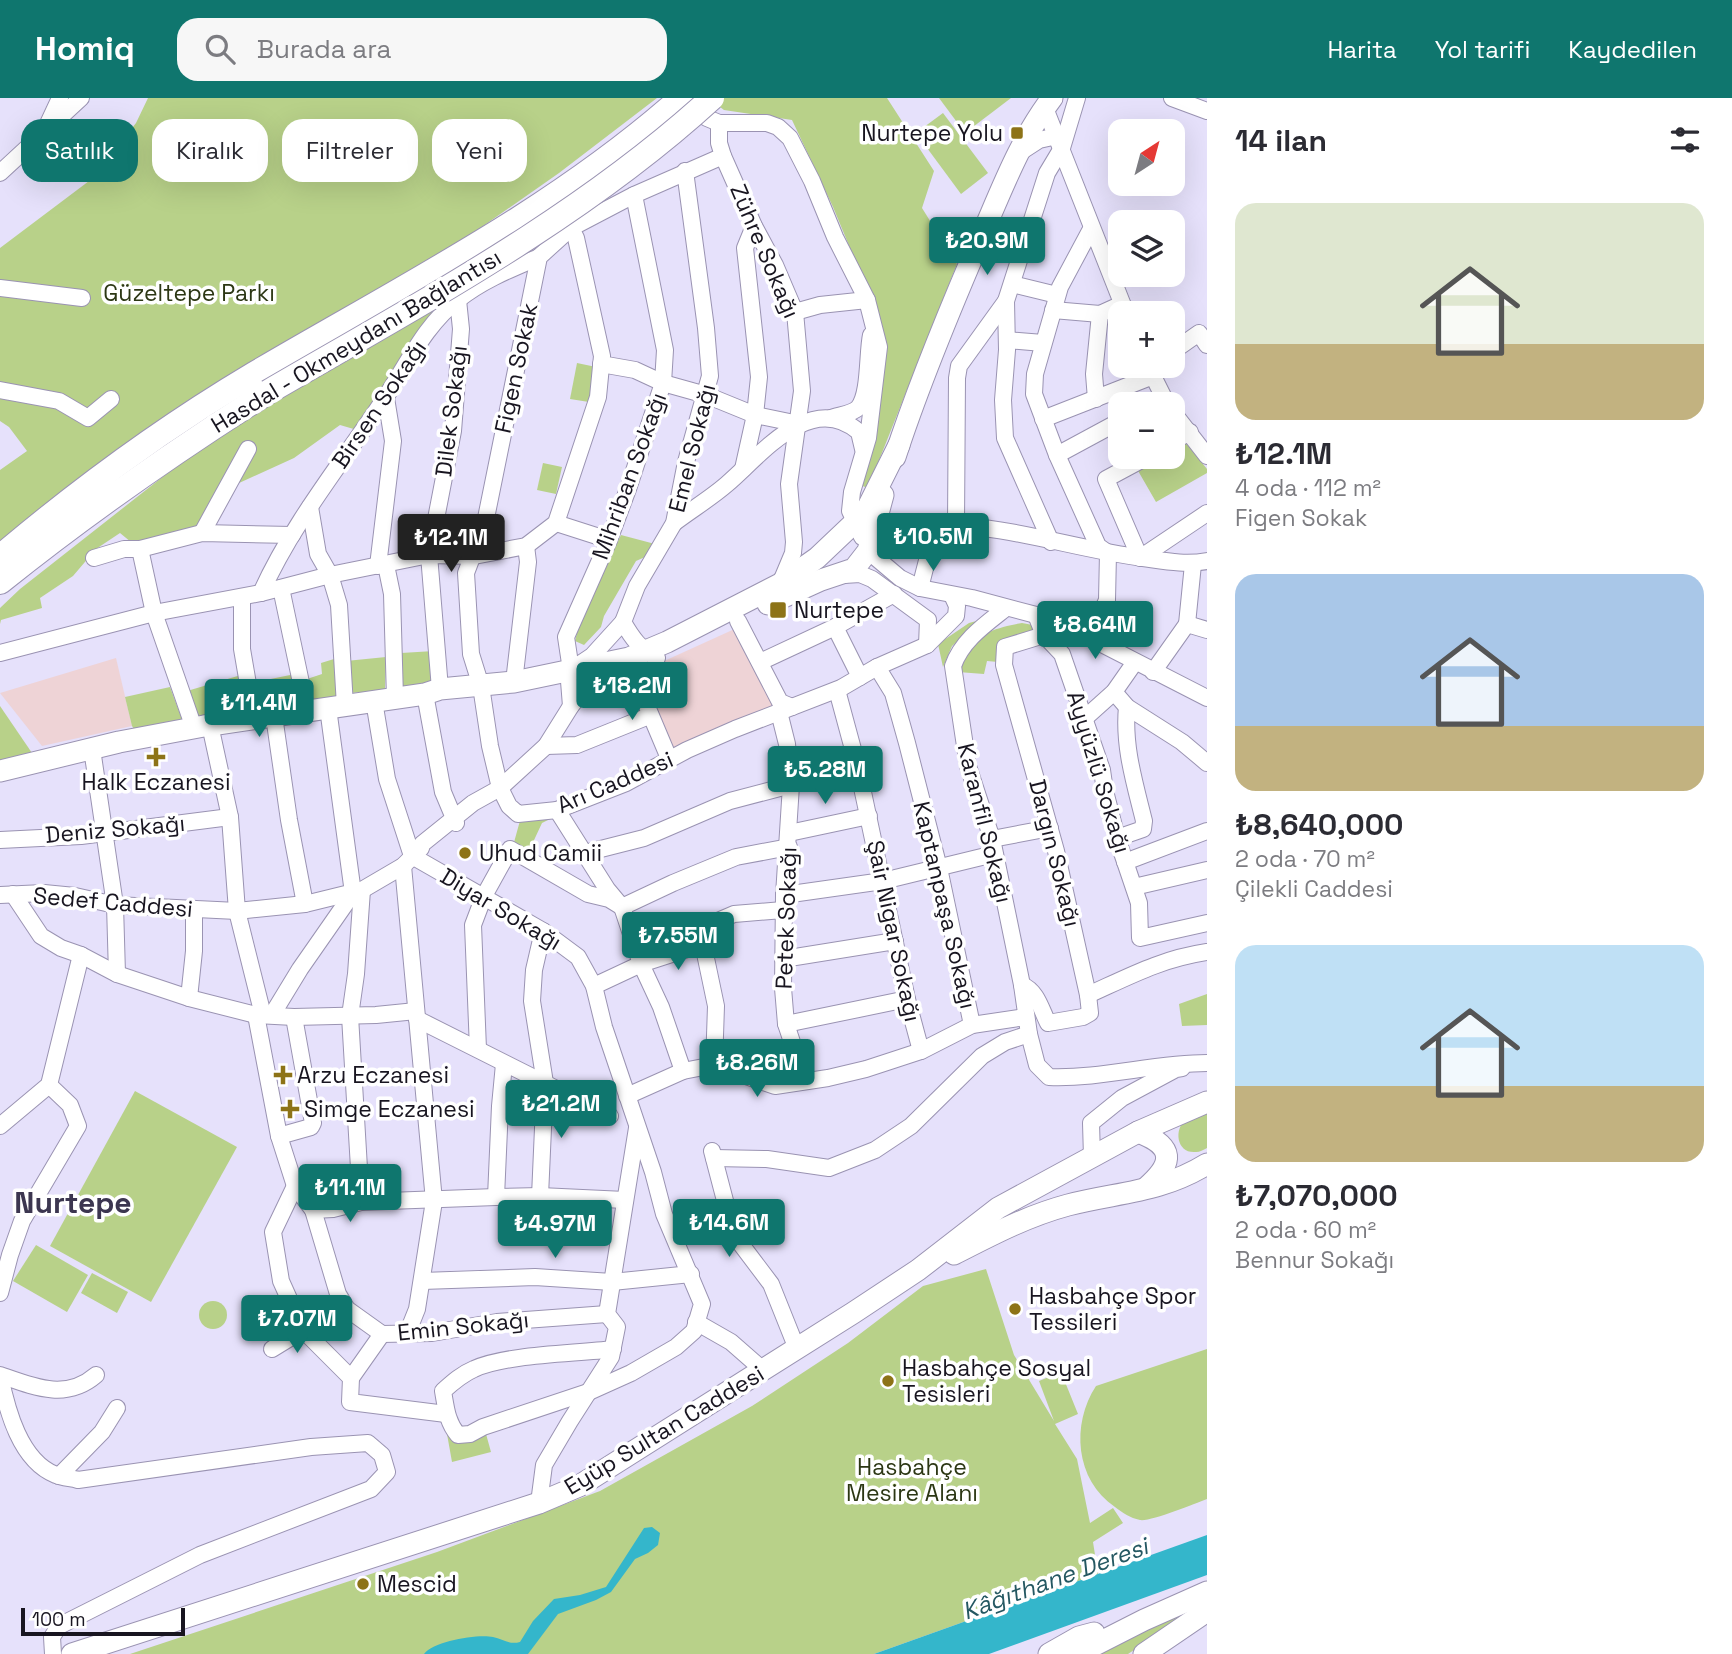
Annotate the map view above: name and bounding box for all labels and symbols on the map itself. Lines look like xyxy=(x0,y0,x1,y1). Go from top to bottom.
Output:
place label: Nurtepe Yolu xyxy=(861,118,1003,148)
north arrow xyxy=(1108,119,1185,196)
marker: Nurtepe Yolu xyxy=(1009,125,1025,141)
street label: Zühre Sokağı xyxy=(723,179,807,323)
pin: ₺20.9M xyxy=(930,218,1044,277)
street label: Hasdal - Okmeydanı Bağlantısı xyxy=(205,242,507,440)
park label: Güzeltepe Parkı xyxy=(103,278,275,308)
street label: Figen Sokak xyxy=(488,300,544,436)
street label: Birsen Sokağı xyxy=(325,334,433,474)
street label: Dilek Sokağı xyxy=(428,344,474,478)
street label: Emel Sokağı xyxy=(662,381,722,515)
street label: Mihriban Sokağı xyxy=(585,388,673,564)
pin: ₺12.1M xyxy=(394,514,508,574)
pin: ₺10.5M xyxy=(876,514,990,573)
place label: Nurtepe xyxy=(794,595,884,625)
marker: Nurtepe xyxy=(768,600,788,620)
pin: ₺8.64M xyxy=(1038,602,1152,661)
pin: ₺18.2M xyxy=(575,662,689,722)
pin: ₺11.4M xyxy=(202,680,316,739)
street label: Ayyüzlü Sokağı xyxy=(1060,687,1138,857)
street label: Karanfil Sokağı xyxy=(951,740,1019,906)
street label: Arı Caddesi xyxy=(552,744,678,820)
pin: ₺5.28M xyxy=(768,746,882,806)
marker: Halk Eczanesi xyxy=(148,749,164,765)
place label: Halk Eczanesi xyxy=(81,767,231,797)
street label: Dargın Sokağı xyxy=(1022,776,1088,930)
street label: Kaptanpaşa Sokağı xyxy=(907,798,983,1012)
street label: Deniz Sokağı xyxy=(44,808,186,850)
place label: Uhud Camii xyxy=(479,838,602,868)
street label: Şair Nigar Sokağı xyxy=(860,838,928,1024)
marker: Uhud Camii xyxy=(457,845,473,861)
street label: Petek Sokağı xyxy=(769,846,803,990)
street label: Diyar Sokağı xyxy=(435,861,567,957)
street label: Sedef Caddesi xyxy=(32,880,194,924)
pin: ₺7.55M xyxy=(621,912,735,972)
pin: ₺8.26M xyxy=(700,1040,814,1099)
place label: Arzu Eczanesi xyxy=(297,1060,449,1090)
marker: Arzu Eczanesi xyxy=(275,1067,291,1083)
pin: ₺21.2M xyxy=(504,1080,618,1140)
place label: Simge Eczanesi xyxy=(304,1094,475,1124)
marker: Simge Eczanesi xyxy=(282,1101,298,1117)
pin: ₺11.1M xyxy=(293,1164,407,1224)
district label: Nurtepe xyxy=(14,1183,132,1222)
pin: ₺4.97M xyxy=(498,1200,612,1260)
pin: ₺14.6M xyxy=(672,1200,786,1259)
place label: Hasbahçe Spor Tessileri xyxy=(1029,1281,1197,1337)
pin: ₺7.07M xyxy=(240,1296,354,1355)
marker: Hasbahçe Spor Tessileri xyxy=(1007,1301,1023,1317)
street label: Emin Sokağı xyxy=(396,1304,530,1348)
place label: Hasbahçe Sosyal Tesisleri xyxy=(902,1353,1091,1409)
street label: Eyüp Sultan Caddesi xyxy=(559,1358,769,1502)
marker: Hasbahçe Sosyal Tesisleri xyxy=(880,1373,896,1389)
park label: Hasbahçe Mesire Alanı xyxy=(846,1452,978,1508)
water label: Kâğıthane Deresi xyxy=(958,1529,1155,1627)
place label: Mescid xyxy=(377,1569,457,1599)
marker: Mescid xyxy=(355,1576,371,1592)
scale bar xyxy=(21,1605,186,1637)

